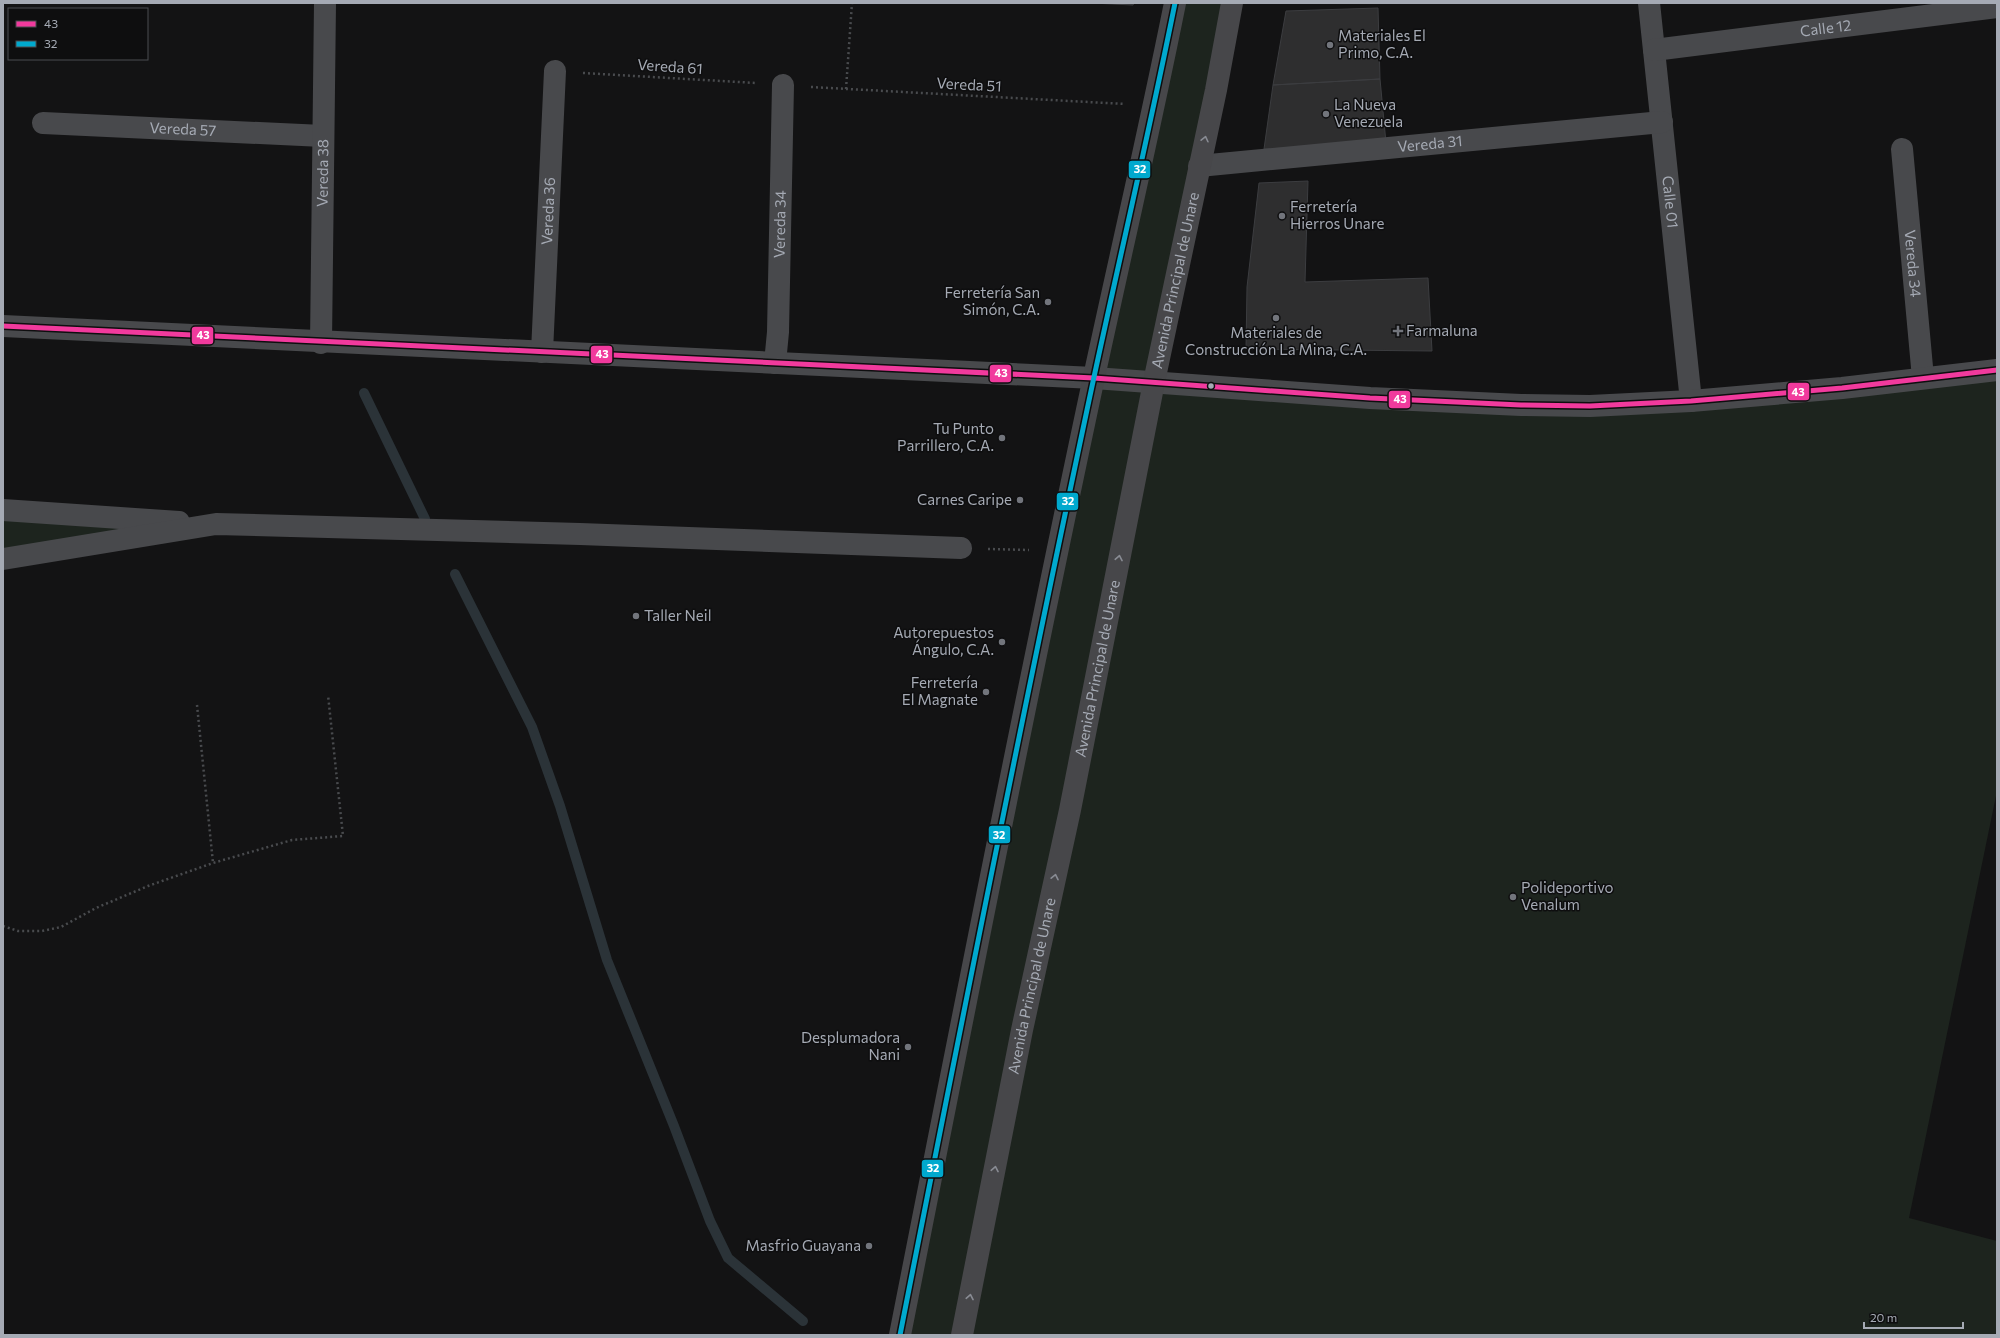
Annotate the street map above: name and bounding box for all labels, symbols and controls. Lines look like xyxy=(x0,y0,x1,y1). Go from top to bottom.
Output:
legend xyxy=(8,8,148,60)
street label: Calle 12 xyxy=(1799,15,1852,40)
text: 43 xyxy=(44,16,58,30)
place label: Materiales El Primo, C.A. xyxy=(1338,26,1426,61)
text: 32 xyxy=(44,36,58,50)
marker: Materiales El Primo, C.A. xyxy=(1325,40,1335,50)
street label: Vereda 61 xyxy=(637,55,703,77)
street label: Vereda 51 xyxy=(936,73,1002,95)
place label: La Nueva Venezuela xyxy=(1334,95,1403,130)
marker: La Nueva Venezuela xyxy=(1321,109,1331,119)
street label: Vereda 57 xyxy=(149,118,217,139)
street label: Vereda 31 xyxy=(1397,131,1463,155)
one-way arrow xyxy=(1200,135,1208,142)
street label: Vereda 38 xyxy=(313,139,331,207)
line badge: 32 xyxy=(1128,160,1151,179)
text: 32 xyxy=(1134,162,1146,175)
street label: Calle 01 xyxy=(1659,175,1683,229)
street label: Vereda 36 xyxy=(537,177,558,245)
street label: Vereda 34 xyxy=(769,190,789,258)
street label: Avenida Principal de Unare xyxy=(1147,190,1202,370)
place label: Ferretería Hierros Unare xyxy=(1290,197,1384,232)
marker: Ferretería Hierros Unare xyxy=(1277,211,1287,221)
street label: Vereda 34 xyxy=(1901,229,1926,298)
place label: Ferretería San Simón, C.A. xyxy=(945,283,1040,318)
marker: Ferretería San Simón, C.A. xyxy=(1043,297,1053,307)
marker: Materiales de Construcción La Mina, C.A. xyxy=(1271,313,1281,323)
place label: Farmaluna xyxy=(1406,321,1478,339)
place label: Materiales de Construcción La Mina, C.A. xyxy=(1185,323,1367,358)
line badge: 43 xyxy=(191,326,214,345)
marker: Farmaluna xyxy=(1393,326,1403,336)
text: 43 xyxy=(196,328,210,341)
line badge: 43 xyxy=(590,345,613,364)
text: 43 xyxy=(595,347,609,360)
line badge: 43 xyxy=(989,364,1012,383)
text: 43 xyxy=(994,366,1008,379)
unlabelled marker xyxy=(1206,381,1216,391)
line badge: 43 xyxy=(1787,382,1810,401)
text: 43 xyxy=(1791,385,1805,398)
line badge: 43 xyxy=(1388,390,1411,409)
text: 43 xyxy=(1393,392,1407,405)
place label: Tu Punto Parrillero, C.A. xyxy=(897,419,994,454)
marker: Tu Punto Parrillero, C.A. xyxy=(997,433,1007,443)
place label: Carnes Caripe xyxy=(917,490,1012,508)
line badge: 32 xyxy=(1056,492,1079,511)
text: 32 xyxy=(1062,494,1074,507)
marker: Carnes Caripe xyxy=(1015,495,1025,505)
one-way arrow xyxy=(1115,555,1123,561)
street label: Avenida Principal de Unare xyxy=(1071,578,1123,759)
place label: Taller Neil xyxy=(644,606,711,624)
marker: Taller Neil xyxy=(631,611,641,621)
place label: Autorepuestos Ángulo, C.A. xyxy=(893,623,994,658)
marker: Autorepuestos Ángulo, C.A. xyxy=(997,637,1007,647)
place label: Ferretería El Magnate xyxy=(902,673,978,708)
marker: Ferretería El Magnate xyxy=(981,687,991,697)
line badge: 32 xyxy=(988,825,1011,844)
text: 32 xyxy=(993,828,1005,841)
one-way arrow xyxy=(1051,874,1059,881)
place label: Polideportivo Venalum xyxy=(1521,878,1614,913)
marker: Polideportivo Venalum xyxy=(1508,892,1518,902)
street label: Avenida Principal de Unare xyxy=(1004,896,1059,1076)
place label: Desplumadora Nani xyxy=(801,1028,900,1063)
marker: Desplumadora Nani xyxy=(903,1042,913,1052)
line badge: 32 xyxy=(921,1159,944,1178)
text: 32 xyxy=(927,1161,939,1174)
one-way arrow xyxy=(990,1166,998,1172)
place label: Masfrio Guayana xyxy=(746,1236,861,1254)
marker: Masfrio Guayana xyxy=(864,1241,874,1251)
one-way arrow xyxy=(965,1294,973,1300)
scale bar xyxy=(1864,1304,1963,1330)
text: 20 m xyxy=(1870,1310,1897,1324)

